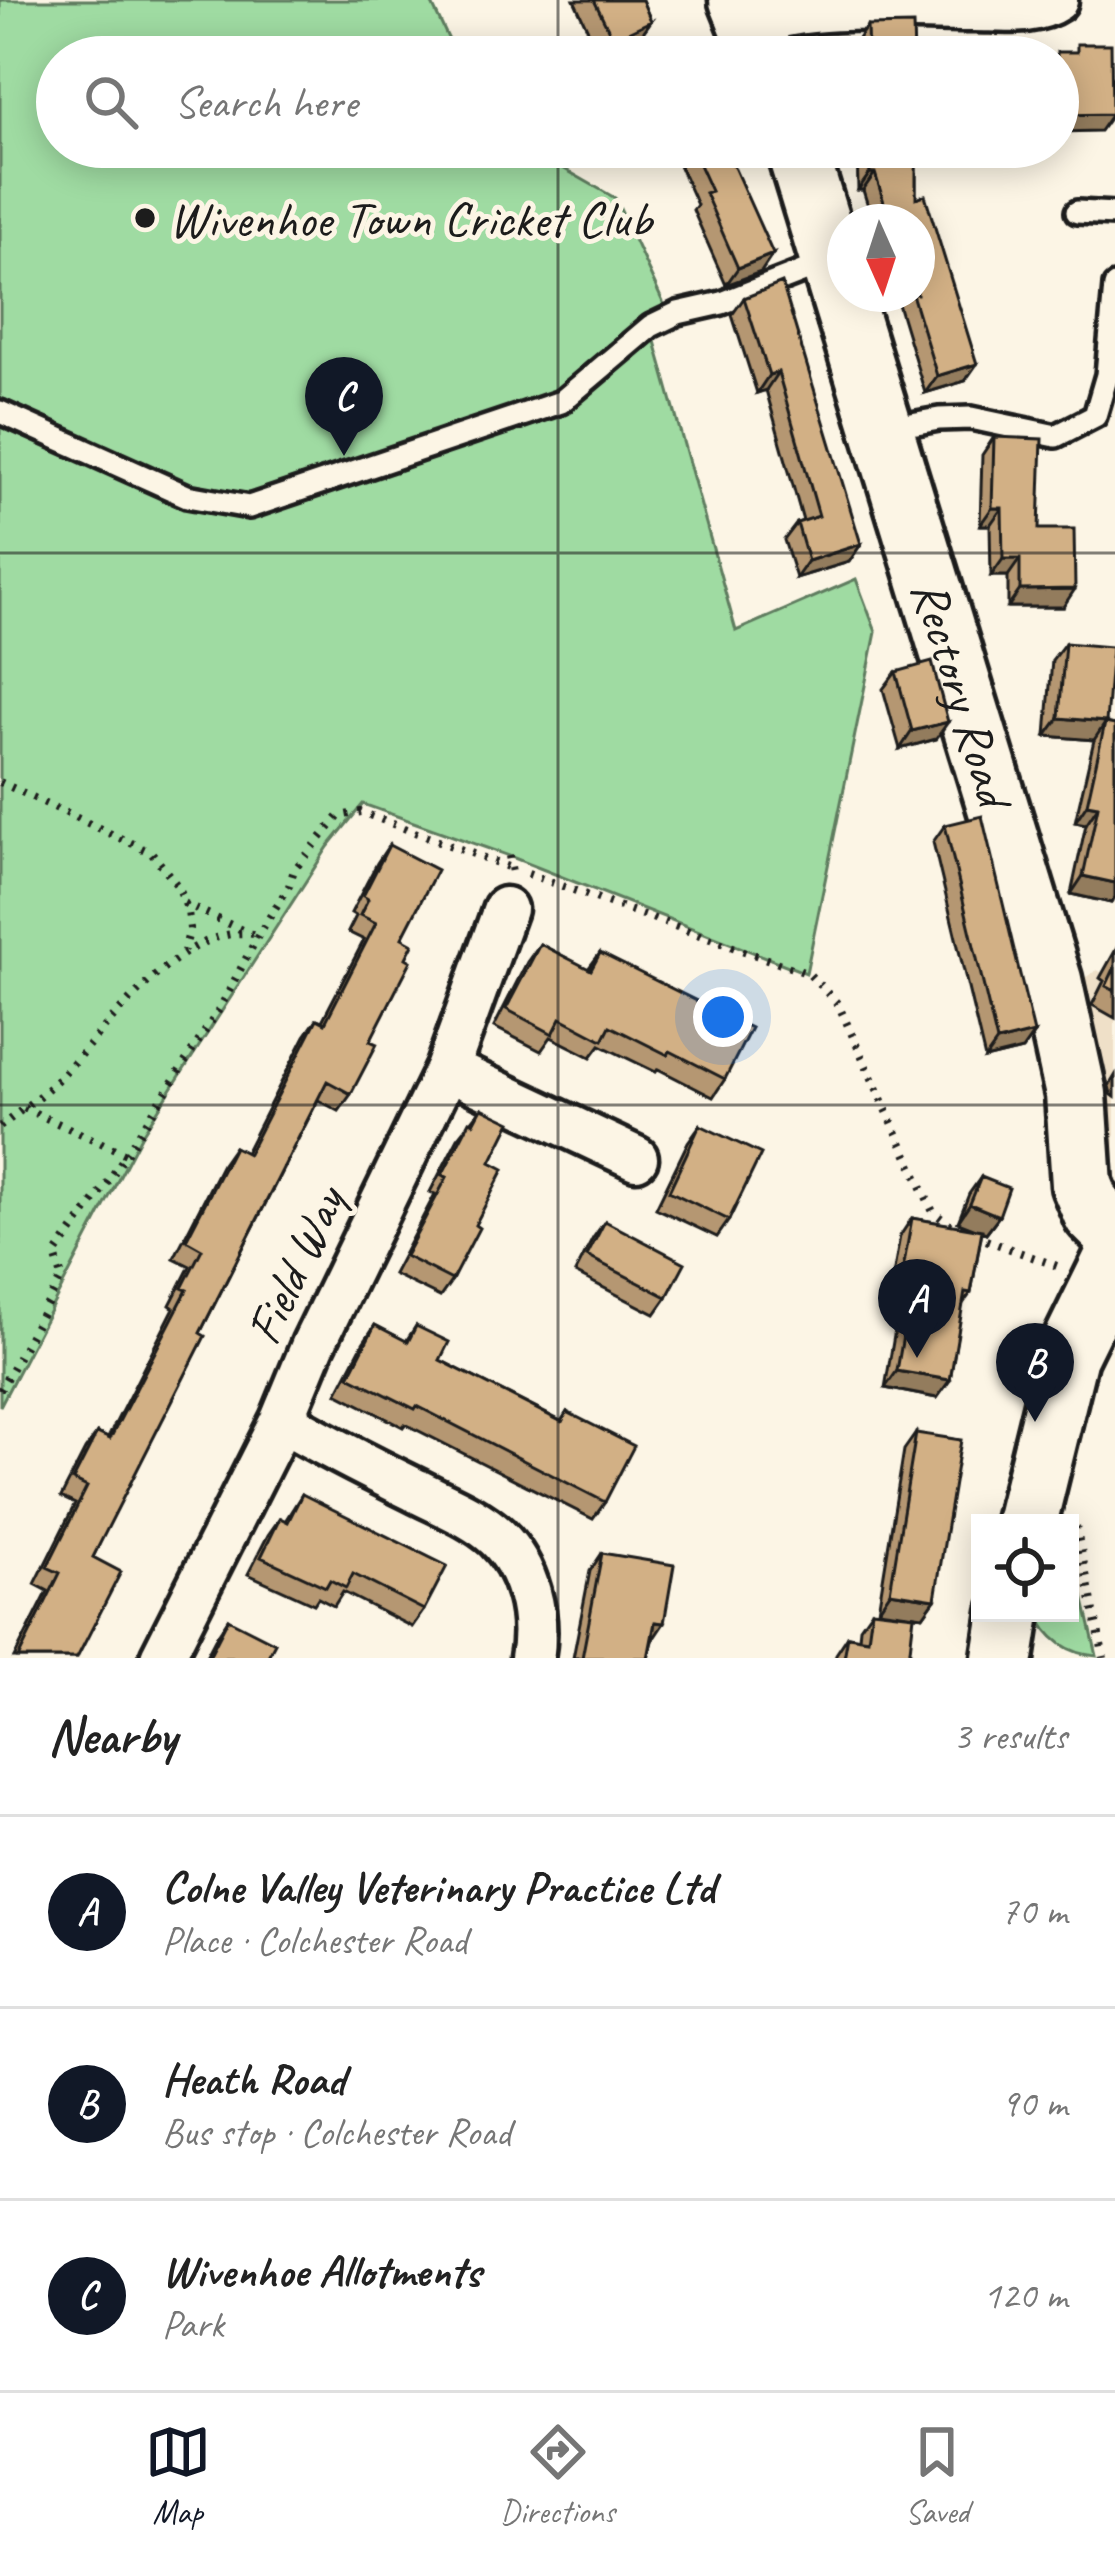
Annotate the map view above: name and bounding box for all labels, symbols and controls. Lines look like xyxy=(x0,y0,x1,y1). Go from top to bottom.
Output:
search box xyxy=(36,36,1079,168)
icon: search xyxy=(78,69,144,135)
text: Search here xyxy=(174,74,357,131)
place label: Wivenhoe Town Cricket Club xyxy=(169,187,655,251)
north arrow xyxy=(827,204,935,312)
marker: Wivenhoe Town Cricket Club xyxy=(132,205,158,231)
pin: C xyxy=(305,357,383,456)
street label: Rectory Road xyxy=(897,572,1029,820)
your location xyxy=(693,987,753,1047)
street label: Field Way xyxy=(231,1173,361,1354)
pin: A xyxy=(878,1259,956,1358)
pin: B xyxy=(996,1323,1074,1422)
map controls xyxy=(971,1514,1079,1622)
button: locate xyxy=(971,1514,1079,1622)
text: Nearby xyxy=(48,1704,176,1768)
text: 3 results xyxy=(953,1712,1067,1761)
text: Colne Valley Veterinary Practice Ltd xyxy=(162,1859,715,1916)
text: A xyxy=(77,1887,97,1936)
text: 70 m xyxy=(1001,1887,1067,1936)
text: Place · Colchester Road xyxy=(162,1916,467,1965)
text: Heath Road xyxy=(162,2051,345,2108)
text: B xyxy=(77,2079,97,2128)
text: 90 m xyxy=(1001,2079,1067,2128)
text: Bus stop · Colchester Road xyxy=(162,2108,511,2157)
text: Wivenhoe Allotments xyxy=(162,2243,481,2300)
text: C xyxy=(78,2271,96,2320)
text: 120 m xyxy=(983,2271,1067,2320)
text: Park xyxy=(162,2300,224,2349)
tab: Map xyxy=(145,2419,211,2533)
tab: Directions xyxy=(500,2419,615,2533)
tab: Saved xyxy=(904,2419,970,2533)

